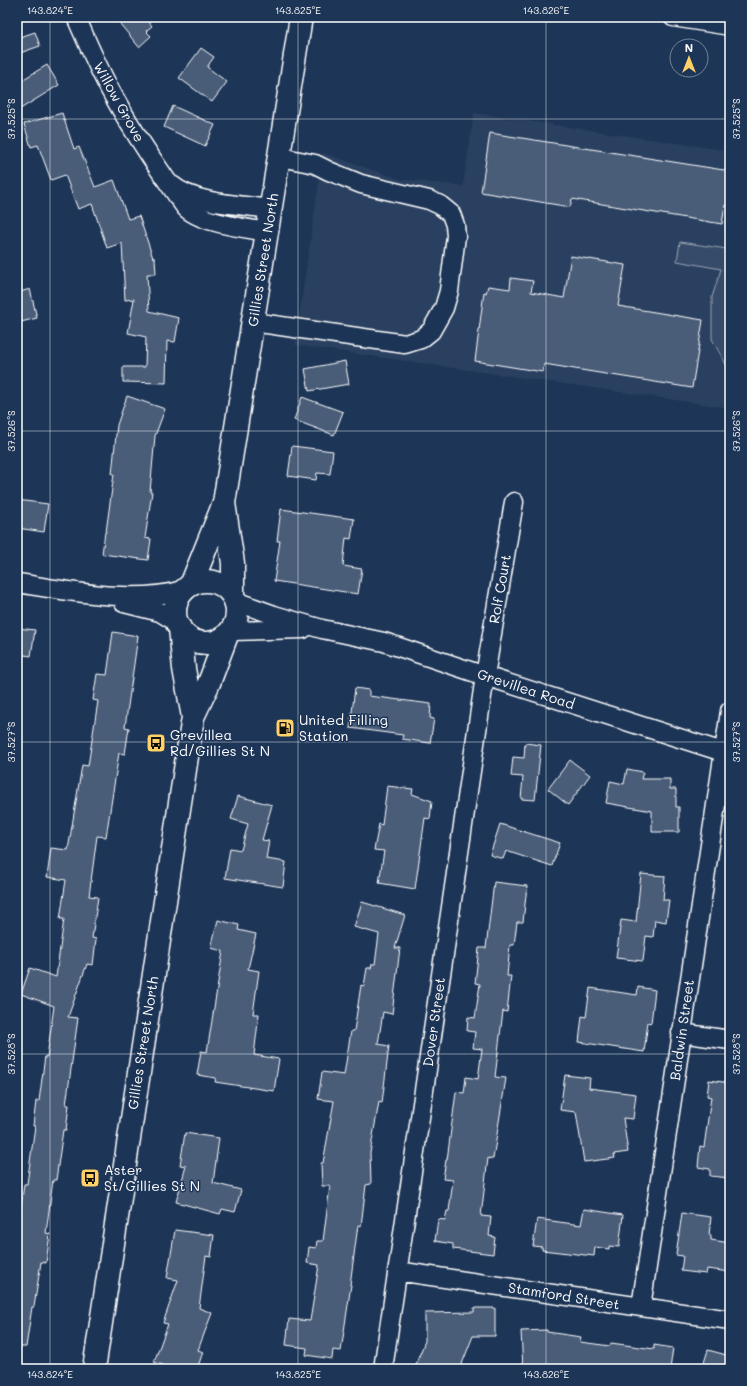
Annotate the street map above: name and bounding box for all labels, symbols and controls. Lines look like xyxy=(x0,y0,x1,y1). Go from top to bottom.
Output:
text: 143.824°E xyxy=(27,3,73,17)
text: 143.825°E xyxy=(275,3,321,17)
text: 143.826°E xyxy=(523,3,569,17)
north arrow xyxy=(669,38,709,78)
text: N xyxy=(685,40,693,55)
street label: Willow Grove xyxy=(90,58,149,145)
text: 37.525°S xyxy=(4,98,18,140)
text: 37.525°S xyxy=(729,98,743,140)
street label: Gillies Street North xyxy=(243,192,282,328)
text: 37.526°S xyxy=(4,410,18,452)
text: 37.526°S xyxy=(729,410,743,452)
street label: Rolf Court xyxy=(484,553,515,625)
street label: Grevillea Road xyxy=(475,664,577,713)
place label: United Filling Station xyxy=(299,710,388,745)
fuel station icon: United Filling Station xyxy=(274,717,296,739)
text: 37.527°S xyxy=(4,721,18,762)
text: 37.527°S xyxy=(729,721,743,762)
place label: Grevillea Rd/Gillies St N xyxy=(170,725,270,760)
bus stop icon: Grevillea Rd/Gillies St N xyxy=(145,732,167,754)
street label: Gillies Street North xyxy=(123,975,162,1111)
street label: Dover Street xyxy=(418,976,449,1068)
street label: Baldwin Street xyxy=(665,978,698,1082)
text: 37.528°S xyxy=(4,1033,18,1075)
text: 37.528°S xyxy=(729,1033,743,1075)
place label: Aster St/Gillies St N xyxy=(104,1160,200,1195)
bus stop icon: Aster St/Gillies St N xyxy=(79,1167,101,1189)
street label: Stamford Street xyxy=(507,1277,621,1314)
text: 143.824°E xyxy=(27,1367,73,1381)
text: 143.825°E xyxy=(275,1367,321,1381)
text: 143.826°E xyxy=(523,1367,569,1381)

